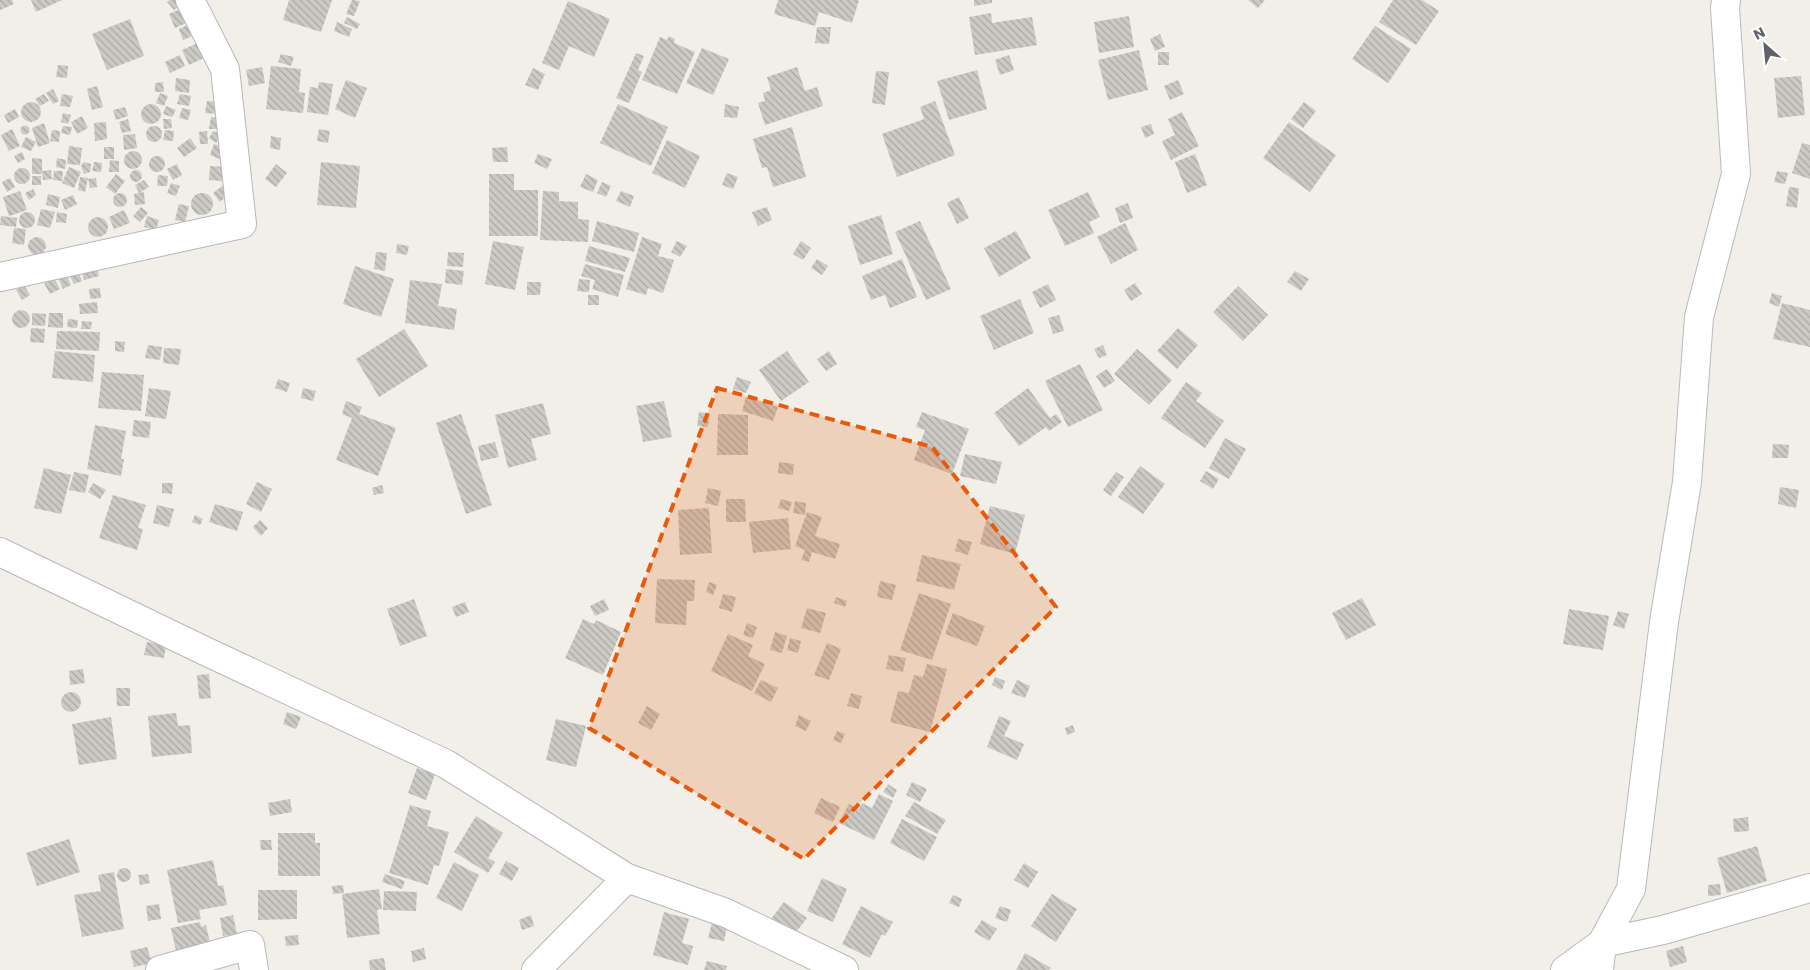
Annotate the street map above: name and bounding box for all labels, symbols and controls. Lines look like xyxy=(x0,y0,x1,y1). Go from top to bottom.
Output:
north arrow xyxy=(1740,20,1790,70)
text: N xyxy=(1750,22,1768,45)

